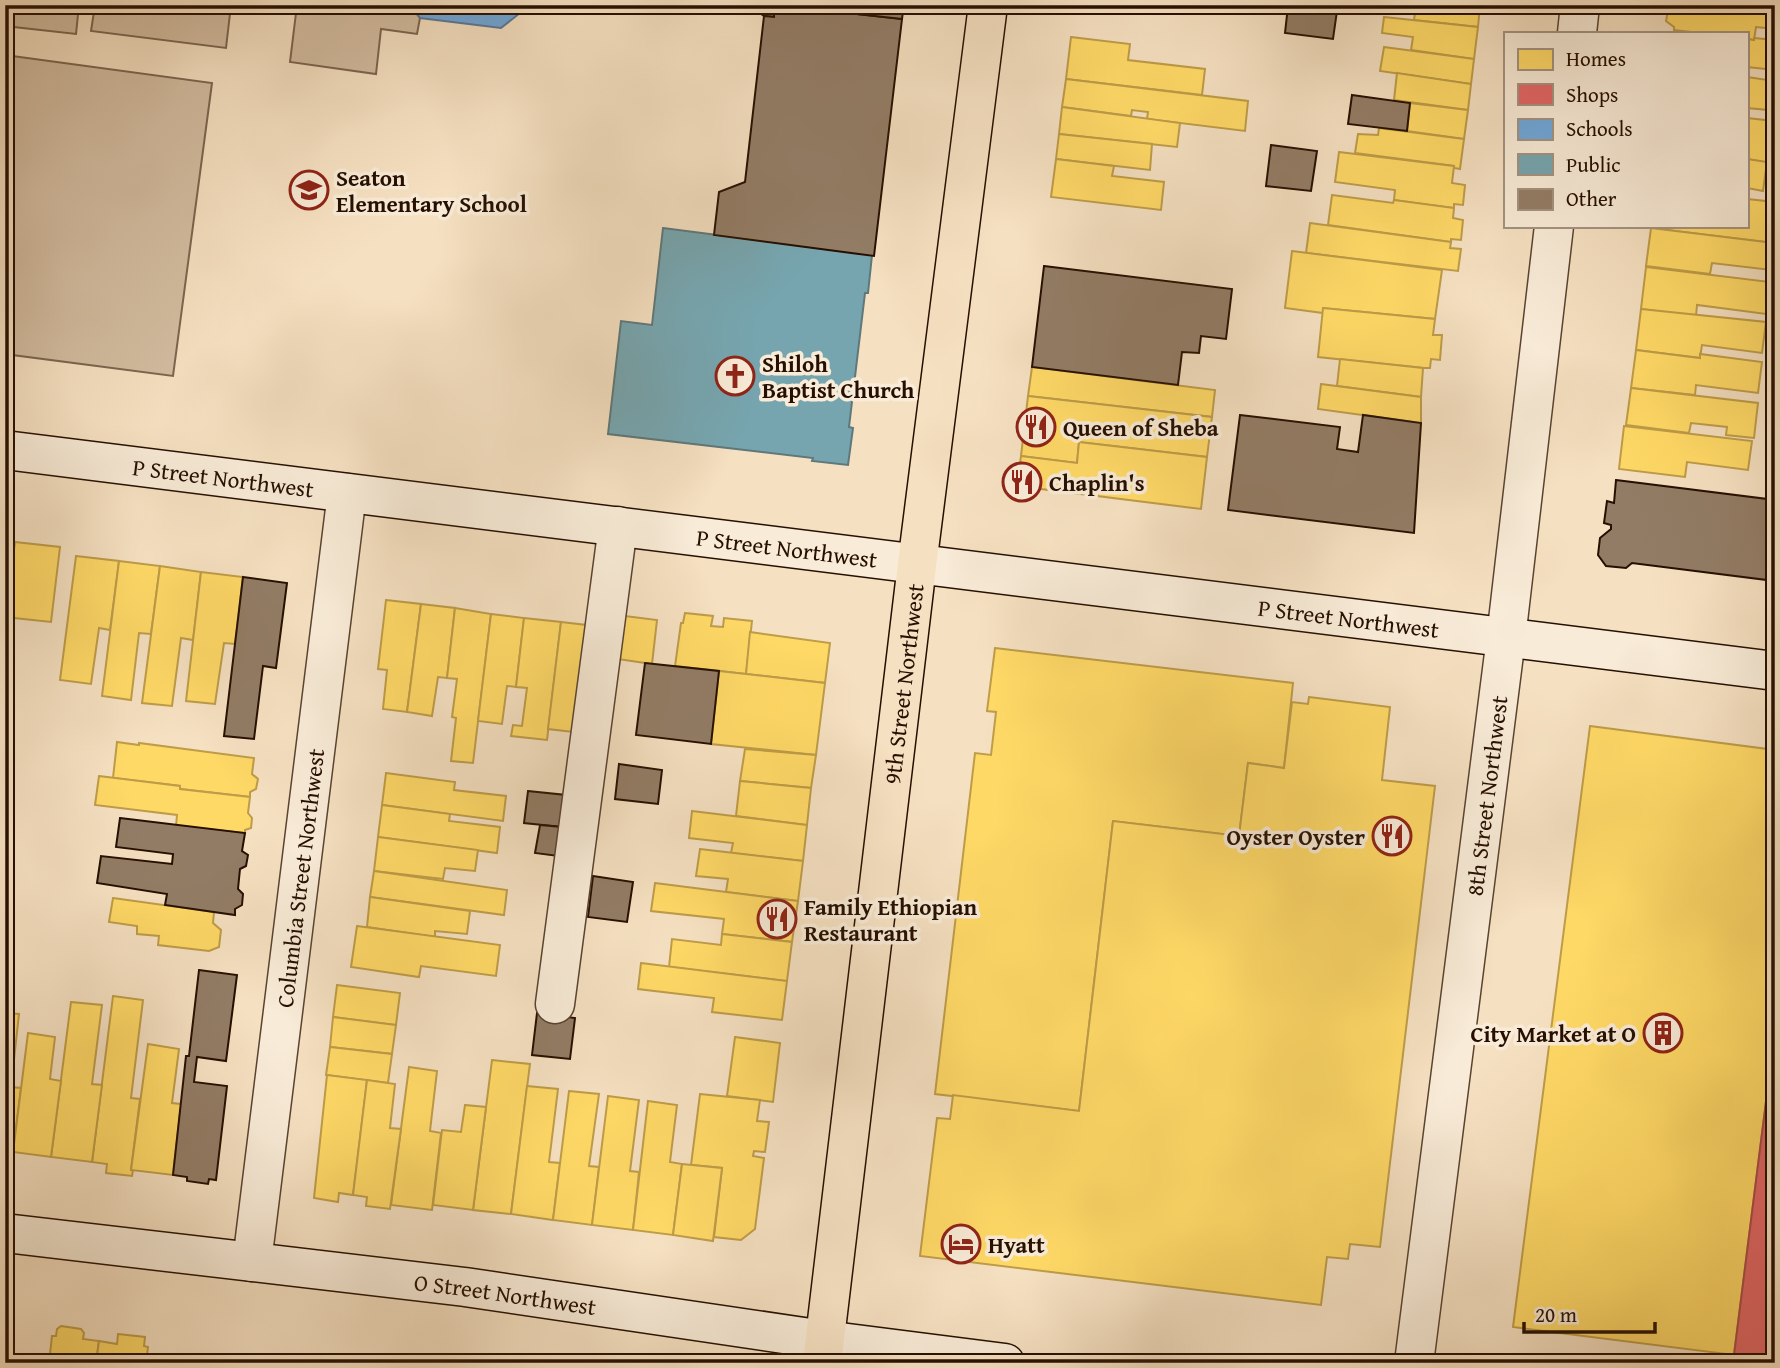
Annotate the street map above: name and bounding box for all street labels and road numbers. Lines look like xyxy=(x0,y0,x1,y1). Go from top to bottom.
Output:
street label: P Street Northwest xyxy=(131,450,316,505)
street label: P Street Northwest xyxy=(695,520,879,575)
street label: 9th Street Northwest xyxy=(875,582,931,786)
street label: P Street Northwest xyxy=(1256,590,1441,645)
street label: 8th Street Northwest xyxy=(1457,693,1515,898)
street label: Columbia Street Northwest xyxy=(267,746,332,1009)
street label: O Street Northwest xyxy=(412,1265,599,1323)

